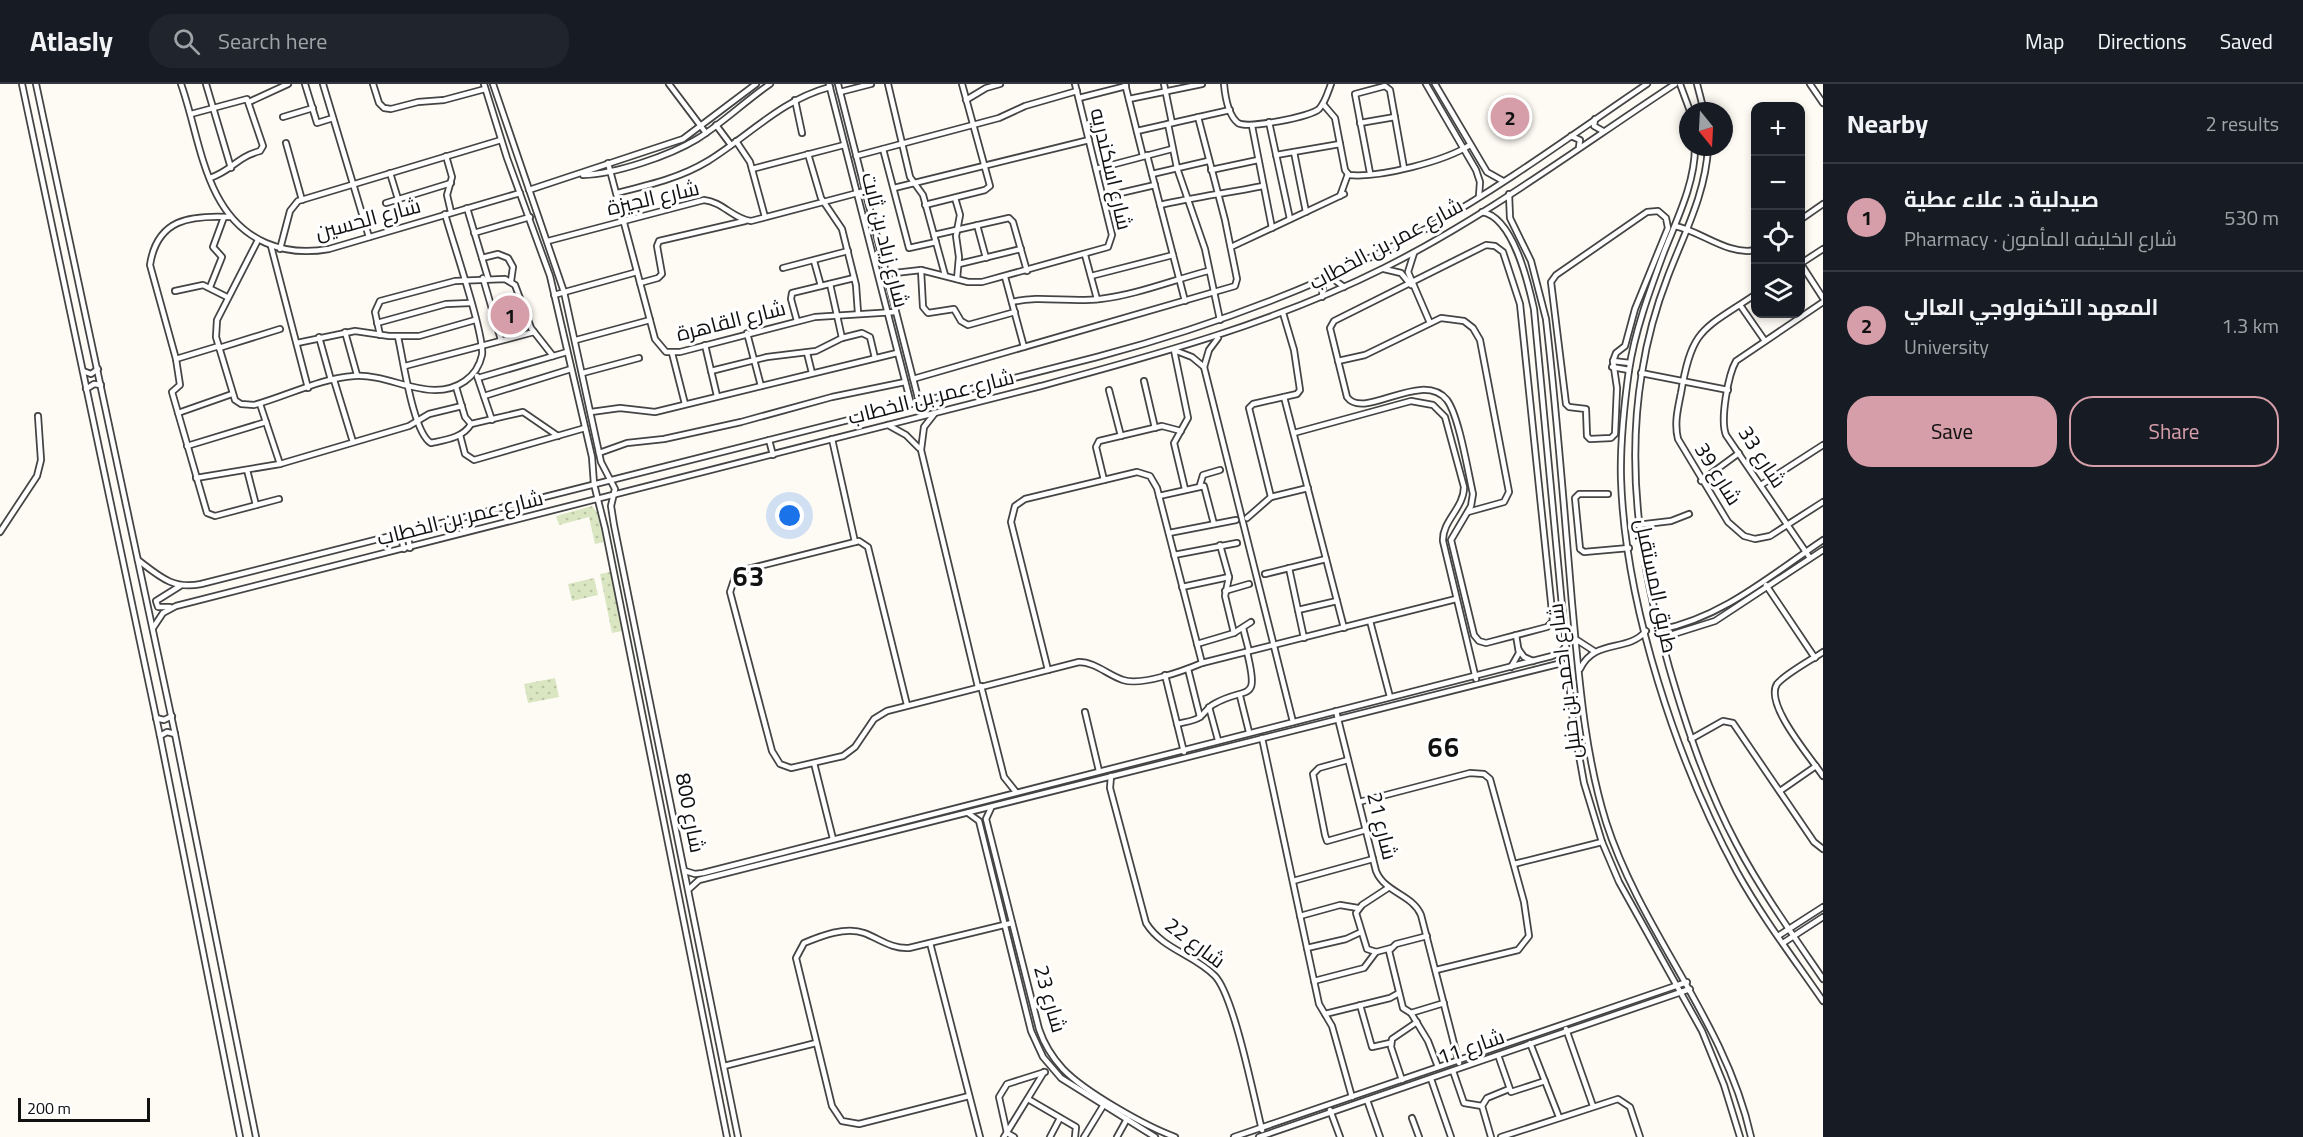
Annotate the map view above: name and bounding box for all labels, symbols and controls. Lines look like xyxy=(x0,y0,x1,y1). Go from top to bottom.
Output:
search box xyxy=(149,14,569,68)
text: Atlasly xyxy=(30,15,113,67)
text: Search here xyxy=(218,20,327,62)
text: Map xyxy=(2025,22,2064,61)
text: Directions xyxy=(2097,22,2187,61)
text: Saved xyxy=(2220,22,2273,61)
icon: search xyxy=(170,25,203,58)
pin: 2 xyxy=(1490,94,1530,140)
text: Nearby xyxy=(1847,99,1928,148)
north arrow xyxy=(1679,102,1733,156)
map controls xyxy=(1751,102,1805,318)
button: + xyxy=(1751,102,1805,156)
street label: شارع اسكندريه xyxy=(1078,104,1144,234)
text: 2 results xyxy=(2206,105,2279,142)
button: − xyxy=(1751,156,1805,210)
street label: شارع الجيزة xyxy=(603,168,703,227)
street label: شارع زياد بن ثابت xyxy=(850,168,921,312)
text: صيدلية د. علاء عطية xyxy=(1904,178,2099,220)
street label: شارع الحسين xyxy=(311,186,425,251)
street label: شارع عمر بن الخطاب xyxy=(1301,186,1470,301)
text: 1 xyxy=(1861,199,1872,236)
text: 530 m xyxy=(2224,199,2279,236)
button: locate xyxy=(1751,210,1805,264)
text: Pharmacy · شارع الخليفه المأمون xyxy=(1904,220,2177,257)
button: layers xyxy=(1751,264,1805,318)
text: المعهد التكنولوجي العالي xyxy=(1904,286,2158,328)
street label: شارع القاهرة xyxy=(672,288,790,353)
pin: 1 xyxy=(490,292,530,338)
text: 2 xyxy=(1861,307,1872,344)
text: 1.3 km xyxy=(2222,307,2279,344)
text: University xyxy=(1904,328,1989,365)
street label: شارع عمر بن الخطاب xyxy=(844,357,1018,436)
button: Save xyxy=(1847,396,2057,467)
button: Share xyxy=(2069,396,2279,467)
street label: شارع 33 xyxy=(1727,417,1798,496)
street label: شارع 39 xyxy=(1684,434,1753,513)
street label: شارع عمر بن الخطاب xyxy=(373,478,547,557)
your location xyxy=(775,501,804,530)
street label: طريق المستقبل xyxy=(1623,515,1690,657)
district label: 63 xyxy=(732,551,766,601)
street label: شارع احمد بن حنبل xyxy=(1536,601,1593,761)
district label: 66 xyxy=(1427,722,1461,772)
street label: شارع 800 xyxy=(664,770,717,856)
street label: شارع 21 xyxy=(1355,788,1410,864)
street label: شارع 22 xyxy=(1156,906,1235,979)
street label: شارع 23 xyxy=(1022,960,1079,1037)
street label: شارع 11 xyxy=(1432,1017,1510,1076)
text: 200 m xyxy=(27,1093,71,1123)
scale bar xyxy=(18,1095,150,1122)

